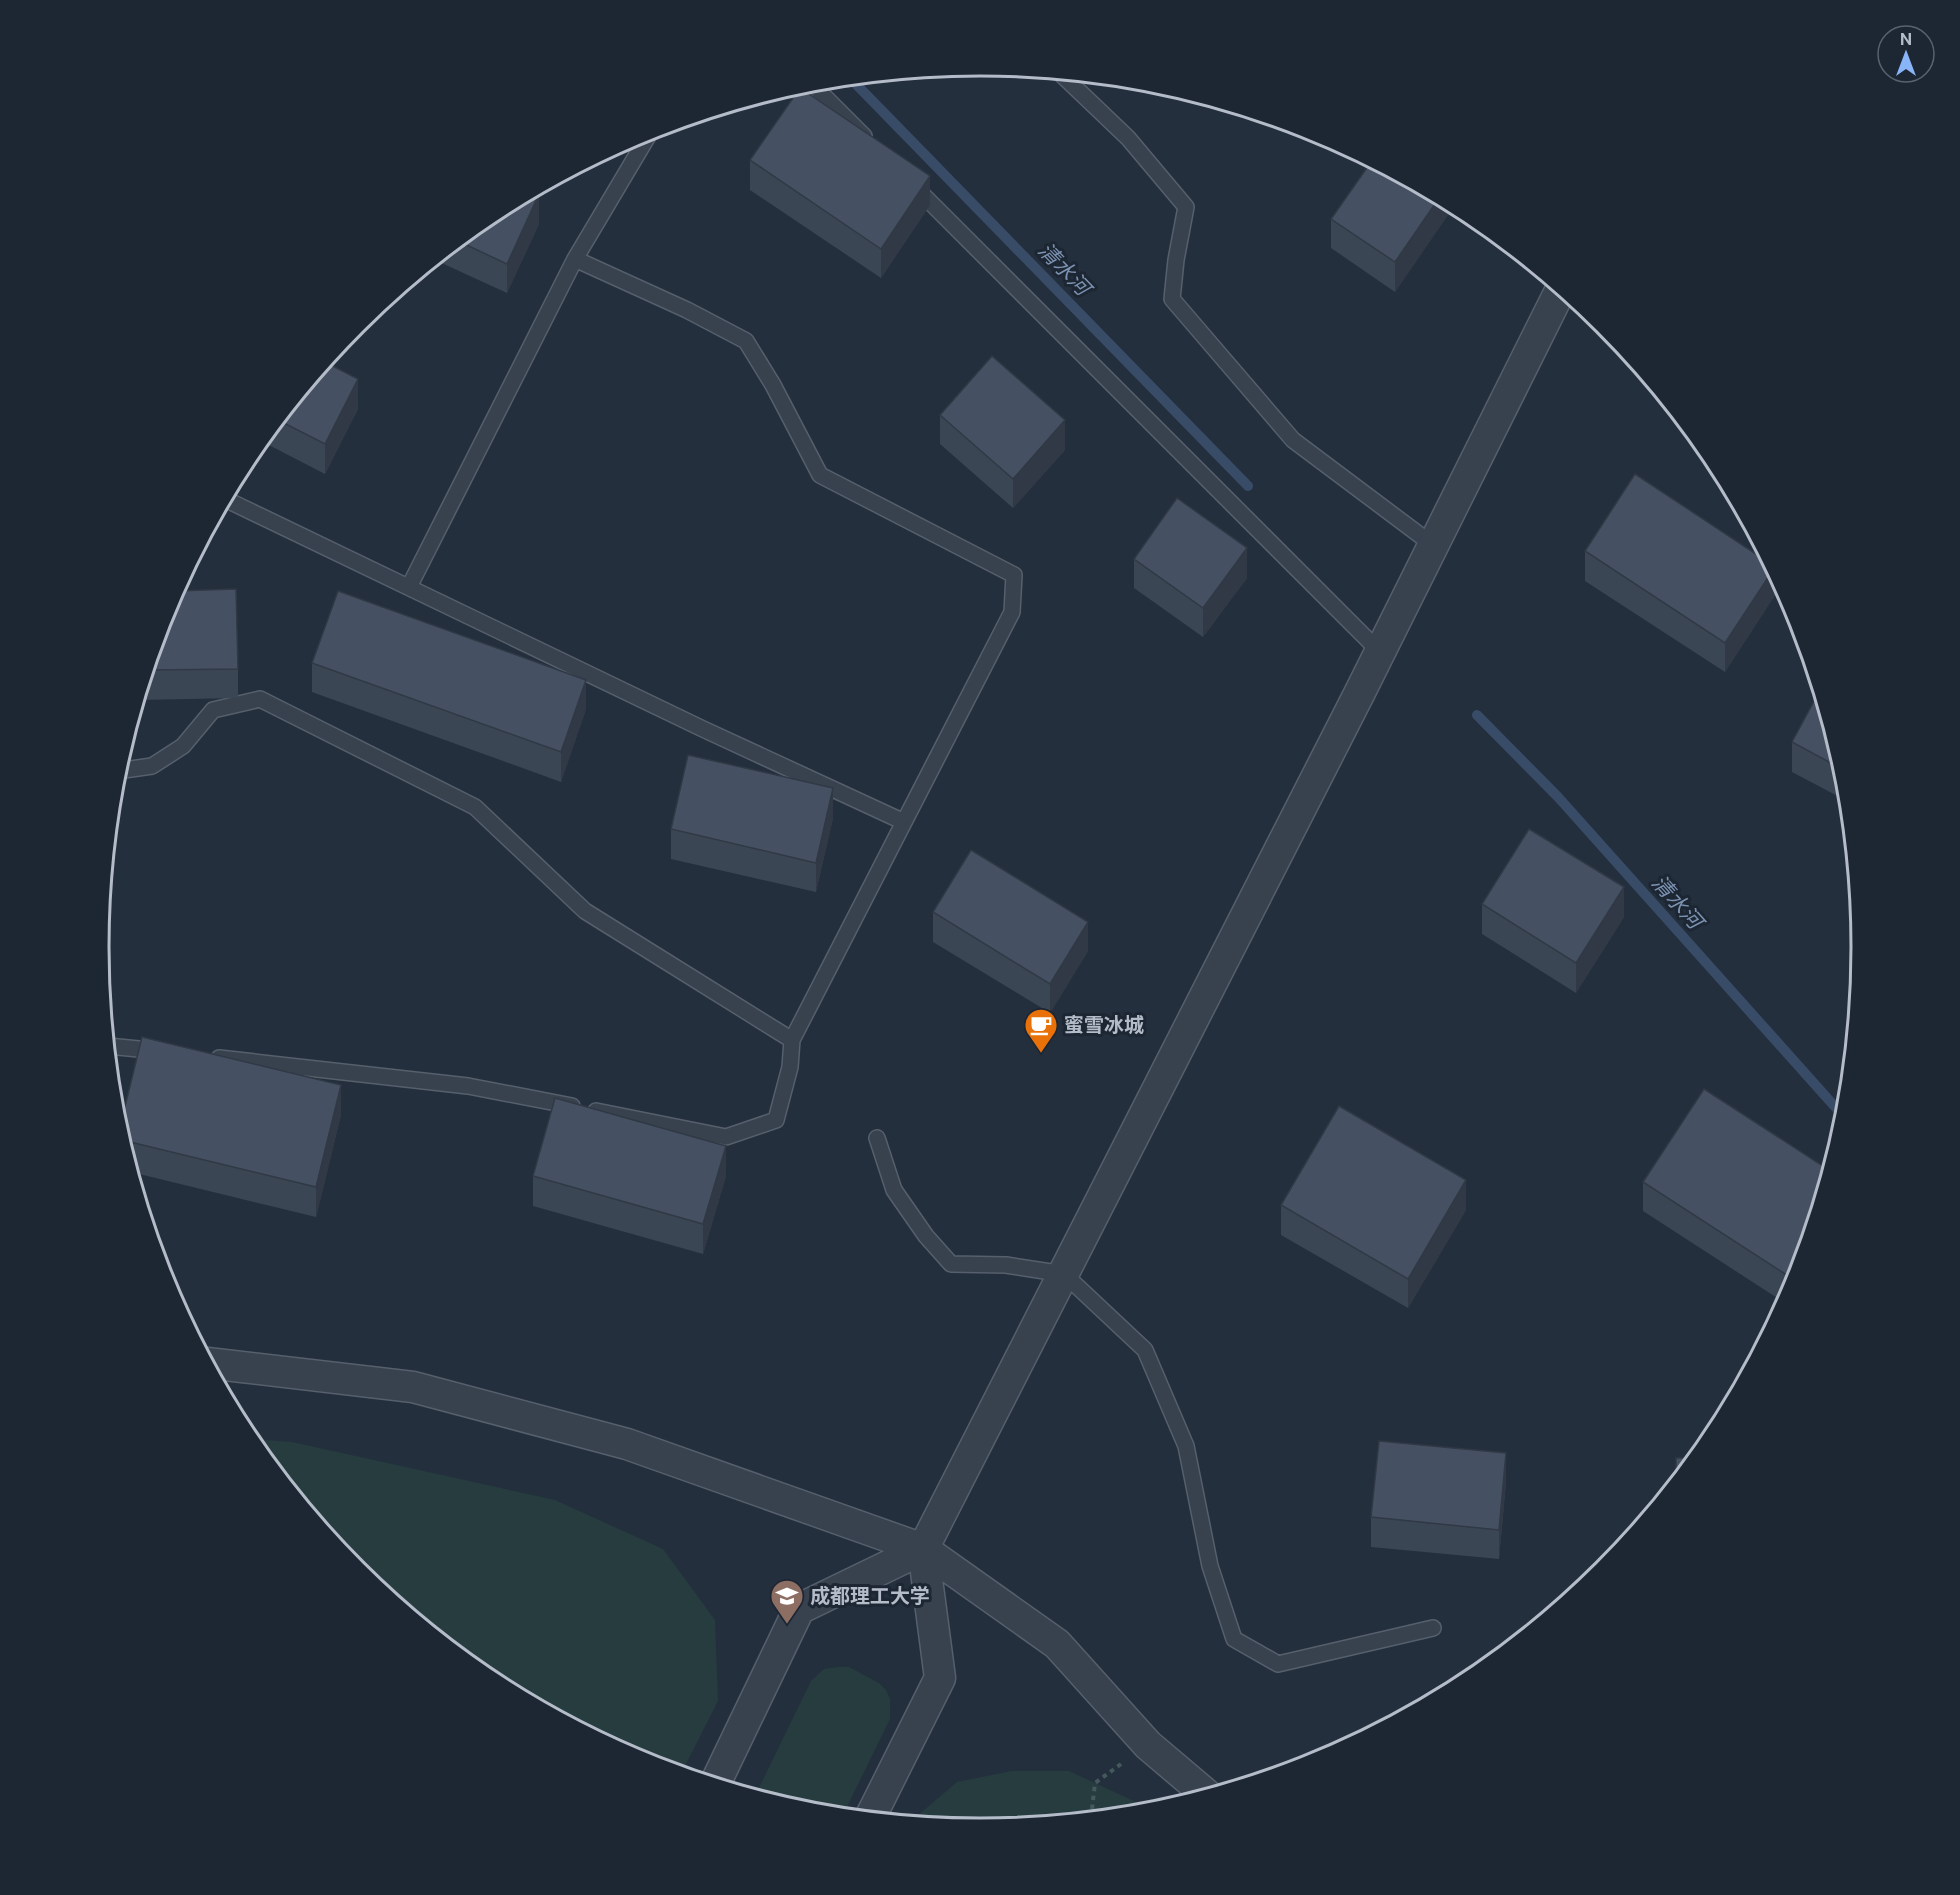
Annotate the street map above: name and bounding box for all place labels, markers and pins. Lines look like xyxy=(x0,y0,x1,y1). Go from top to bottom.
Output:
cafe icon: 蜜雪冰城 xyxy=(1023,1007,1059,1054)
place label: 蜜雪冰城 xyxy=(1064,1013,1144,1037)
school or university icon: 成都理工大学 xyxy=(769,1578,805,1625)
place label: 成都理工大学 xyxy=(810,1584,930,1608)

